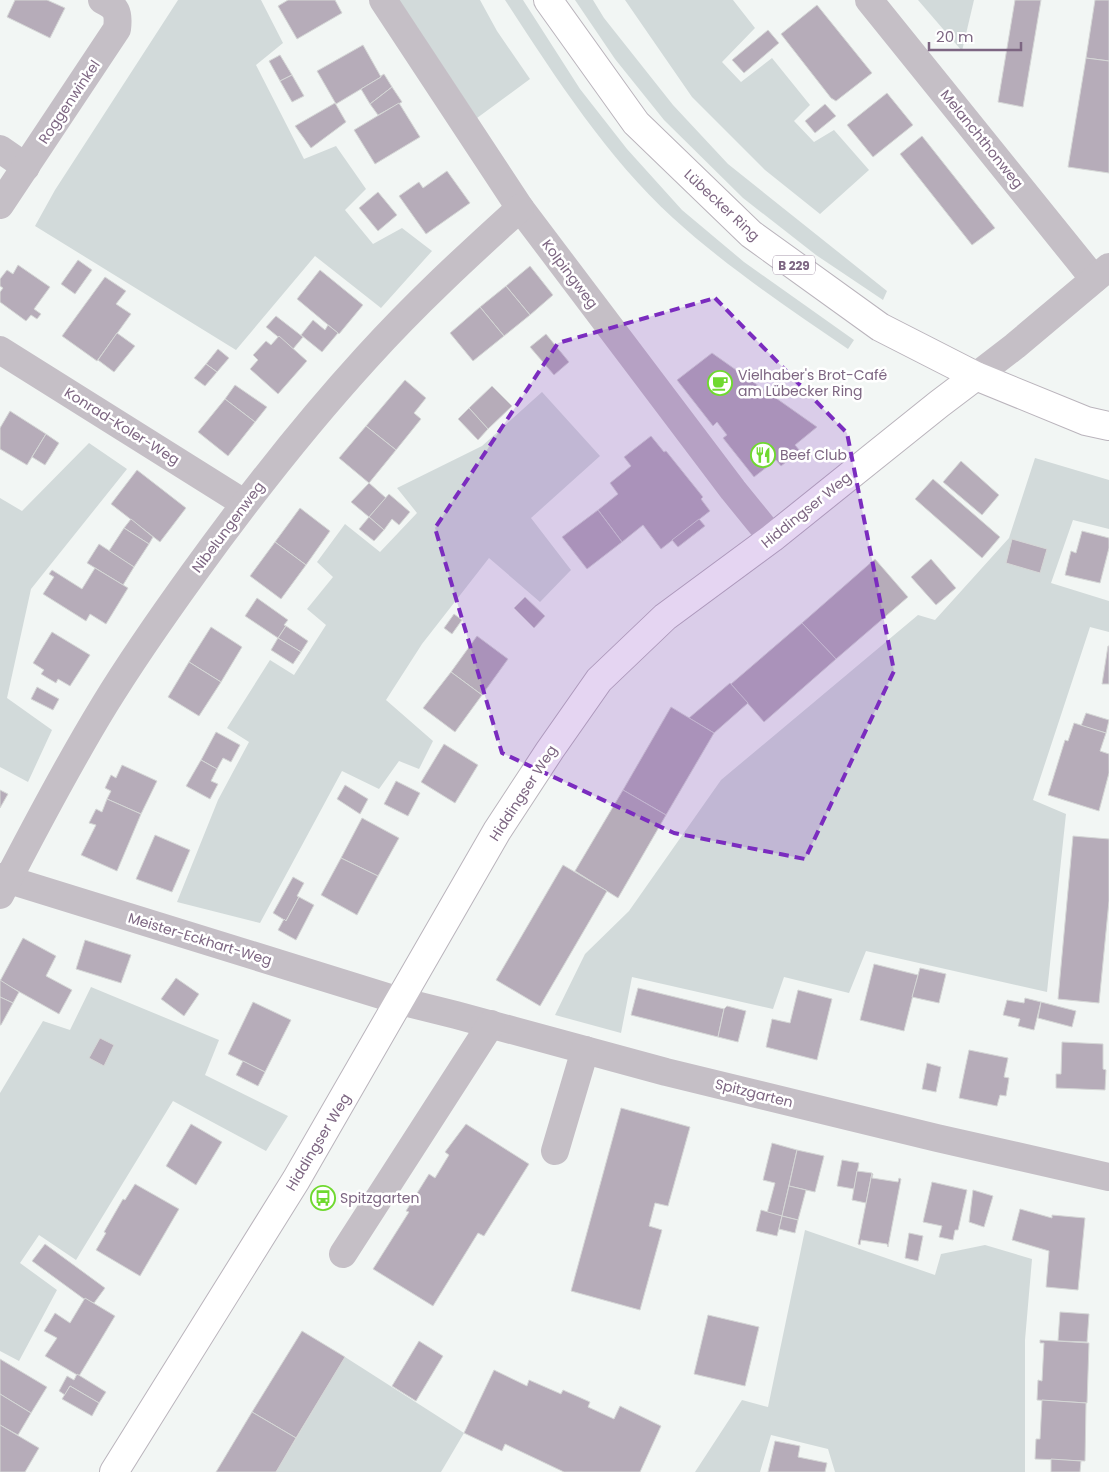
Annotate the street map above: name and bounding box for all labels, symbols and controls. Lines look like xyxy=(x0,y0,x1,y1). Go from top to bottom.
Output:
scale bar xyxy=(929,20,1022,52)
text: 20 m xyxy=(936,26,974,47)
street label: Roggenwinkel xyxy=(34,56,104,148)
street label: Melanchthonweg xyxy=(936,85,1028,193)
street label: Lübecker Ring xyxy=(680,165,764,245)
street label: Kolpingweg xyxy=(537,235,603,313)
road number: B 229 xyxy=(773,256,815,274)
place label: Vielhaber's Brot-Café am Lübecker Ring xyxy=(738,365,888,401)
cafe icon: Vielhaber's Brot-Café am Lübecker Ring xyxy=(707,370,733,396)
street label: Konrad-Koler-Weg xyxy=(61,382,183,470)
restaurant icon: Beef Club xyxy=(750,442,776,468)
place label: Beef Club xyxy=(780,445,847,465)
street label: Hiddingser Weg xyxy=(757,467,855,553)
street label: Nibelungenweg xyxy=(187,477,269,577)
street label: Hiddingser Weg xyxy=(484,741,562,845)
street label: Meister-Eckhart-Weg xyxy=(126,908,274,970)
street label: Spitzgarten xyxy=(713,1074,795,1112)
street label: Hiddingser Weg xyxy=(281,1089,355,1195)
bus stop icon: Spitzgarten xyxy=(310,1185,336,1211)
place label: Spitzgarten xyxy=(340,1188,419,1208)

